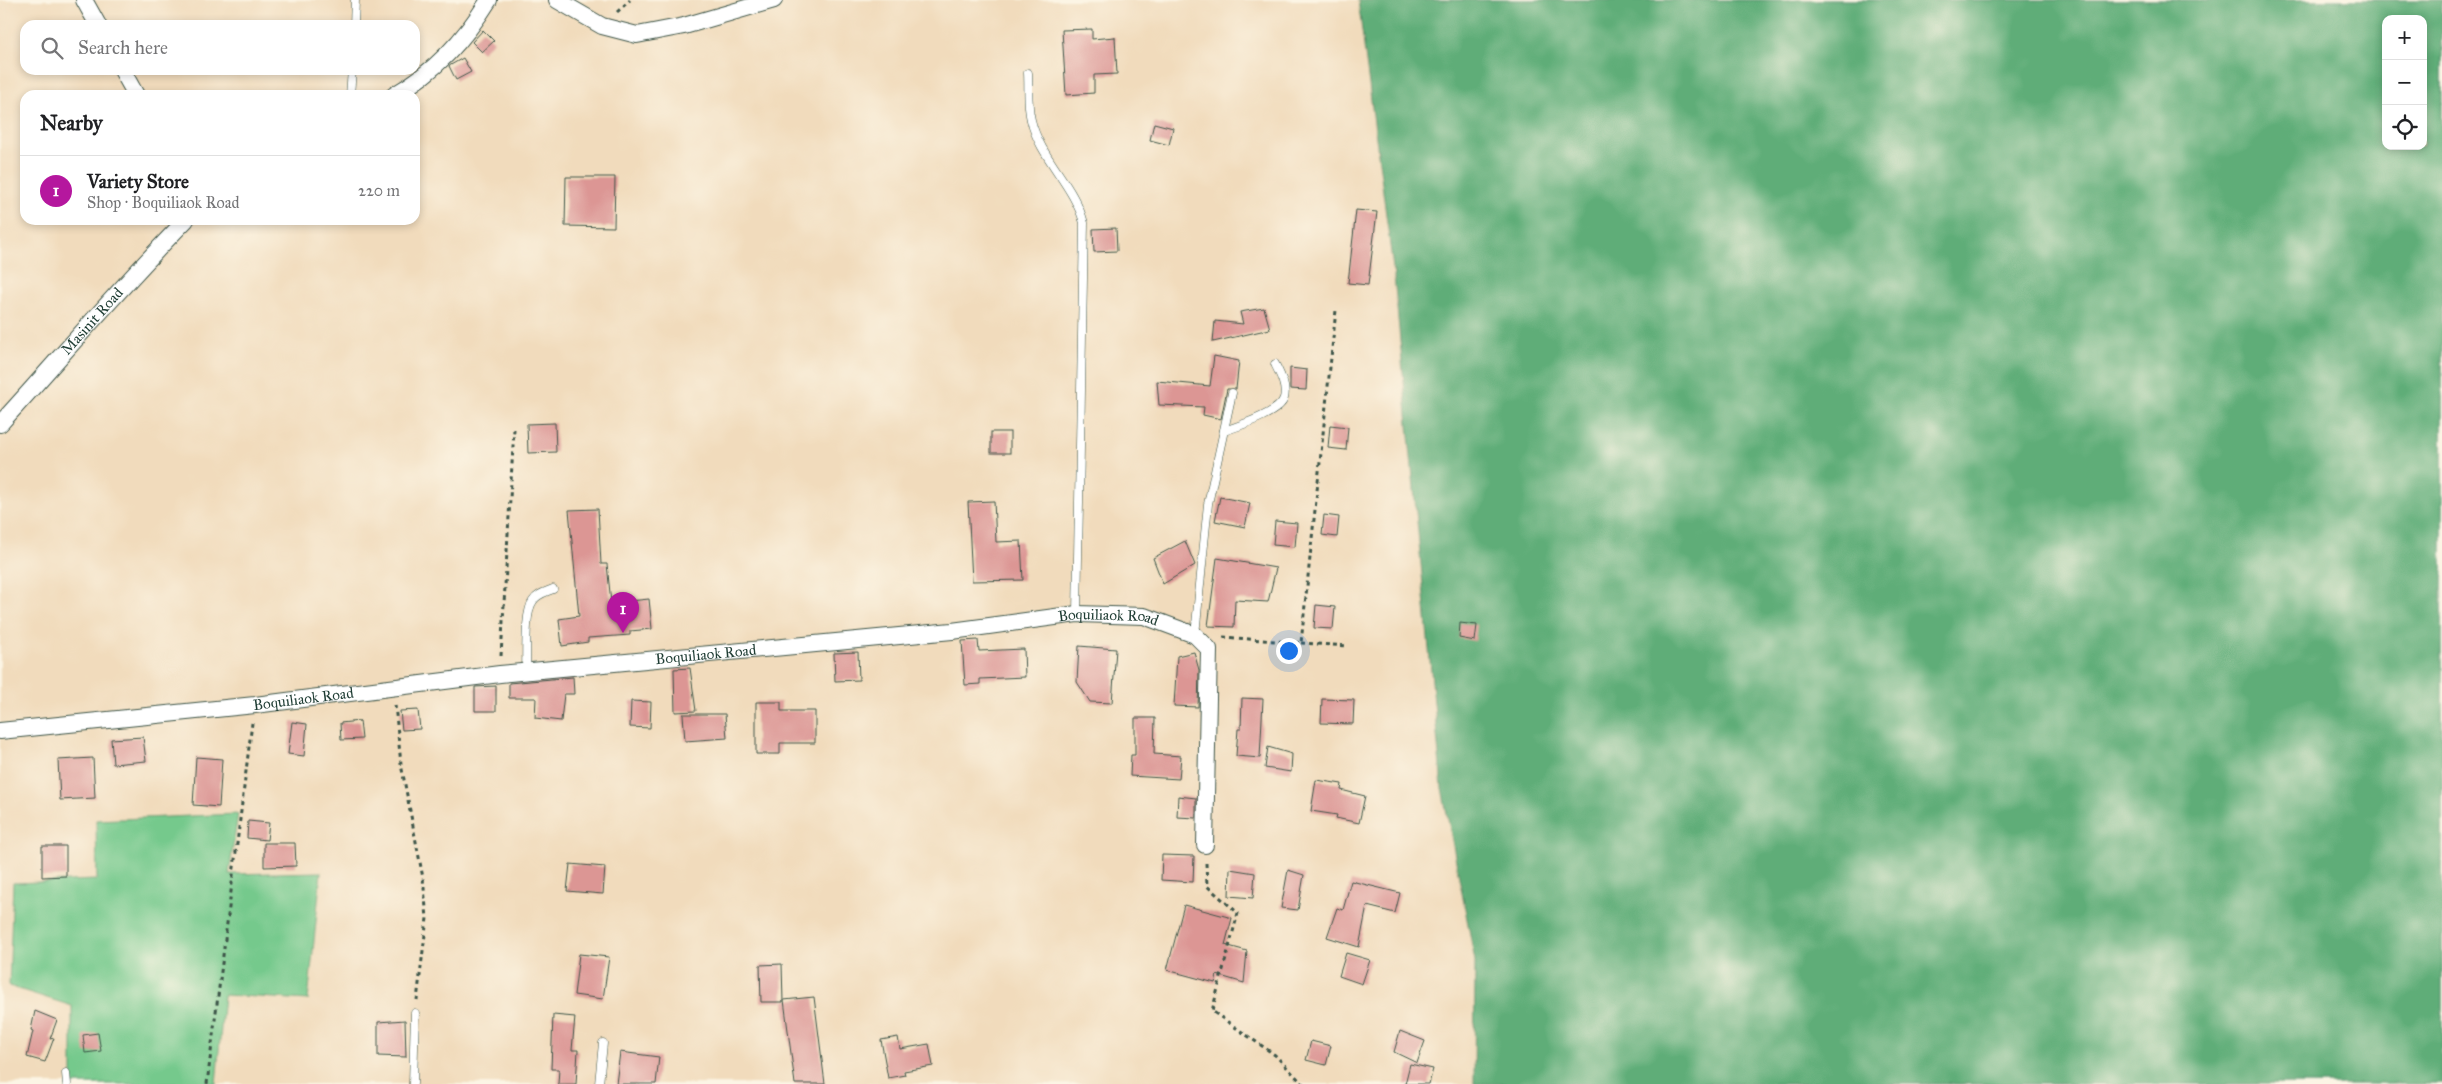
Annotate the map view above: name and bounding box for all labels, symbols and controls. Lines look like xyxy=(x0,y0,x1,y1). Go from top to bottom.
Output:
map controls xyxy=(2382,15,2427,150)
button: + xyxy=(2382,15,2427,60)
search box xyxy=(20,20,420,75)
icon: search xyxy=(38,34,66,62)
text: Search here xyxy=(78,36,168,59)
button: − xyxy=(2382,60,2427,105)
button: locate xyxy=(2382,105,2427,150)
text: Nearby xyxy=(40,110,103,136)
text: Variety Store xyxy=(87,170,189,193)
text: 1 xyxy=(53,181,59,200)
text: 220 m xyxy=(358,181,400,200)
text: Shop · Boquiliaok Road xyxy=(87,193,240,212)
street label: Masinit Road xyxy=(57,283,127,359)
pin: 1 xyxy=(607,592,639,633)
street label: Boquiliaok Road xyxy=(1057,605,1162,630)
your location xyxy=(1276,638,1302,664)
street label: Boquiliaok Road xyxy=(655,641,758,668)
street label: Boquiliaok Road xyxy=(252,684,355,714)

